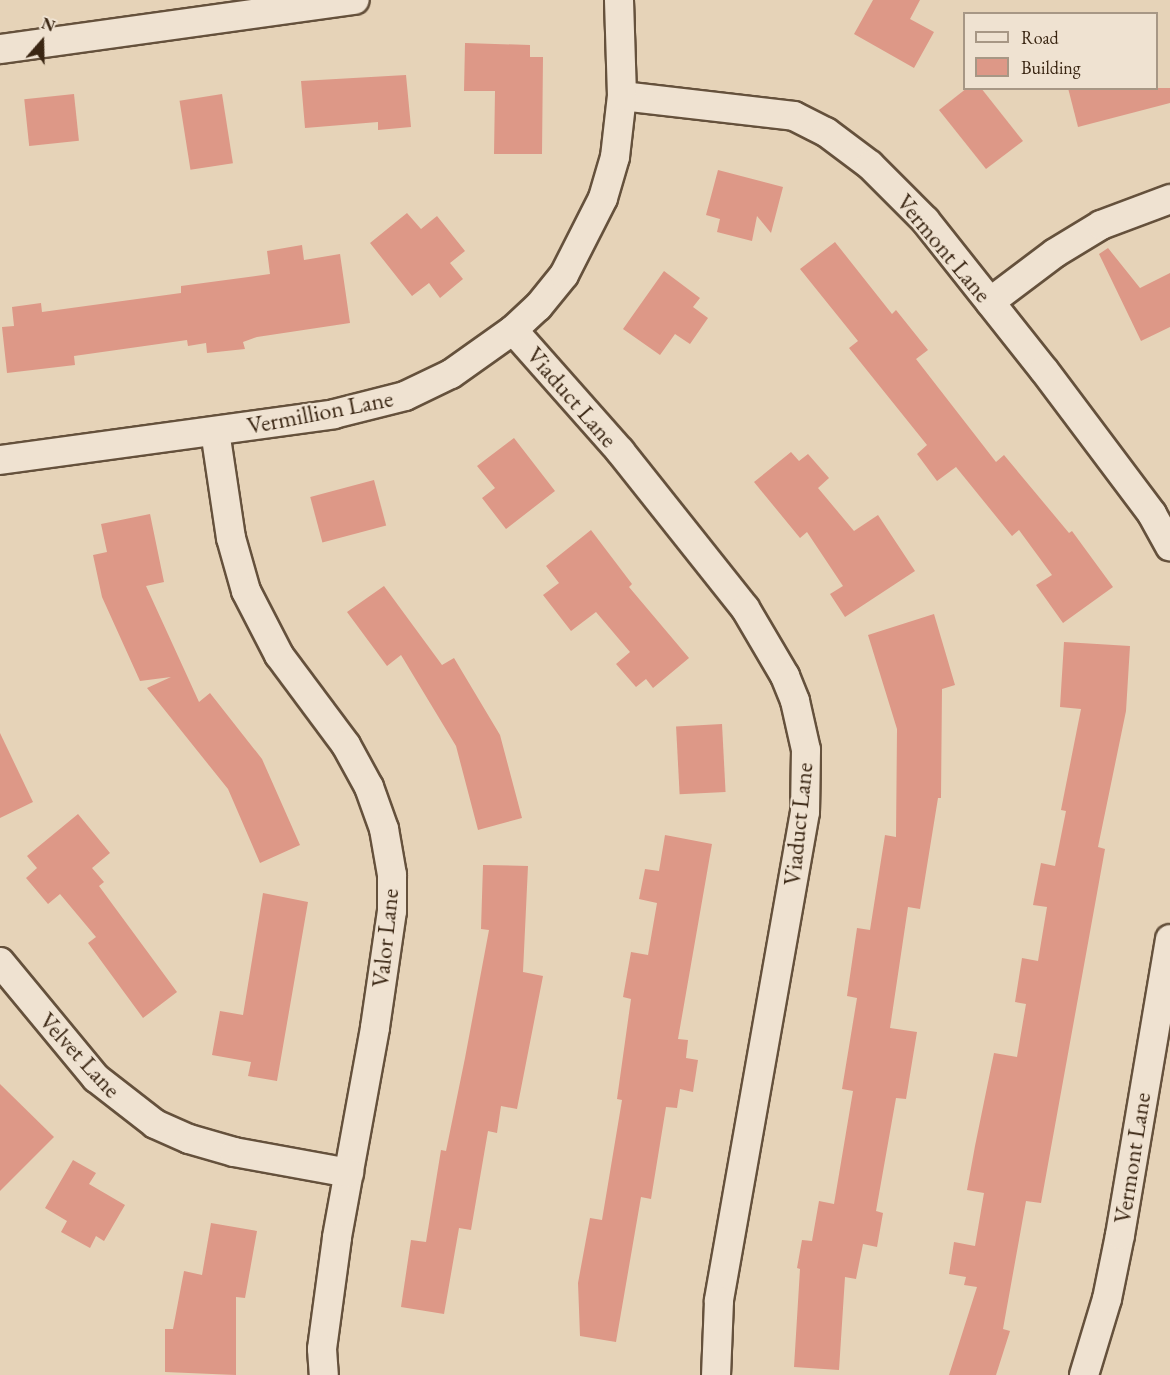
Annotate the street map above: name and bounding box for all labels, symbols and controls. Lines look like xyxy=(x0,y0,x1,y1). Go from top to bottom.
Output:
north arrow xyxy=(12,12,72,72)
legend xyxy=(963,12,1158,90)
text: N xyxy=(39,13,58,37)
text: Road xyxy=(1021,26,1059,49)
text: Building xyxy=(1021,56,1081,79)
street label: Vermont Lane xyxy=(890,188,998,308)
street label: Viaduct Lane xyxy=(521,341,623,453)
street label: Vermillion Lane xyxy=(245,384,395,440)
street label: Viaduct Lane xyxy=(777,761,819,887)
street label: Valor Lane xyxy=(365,887,405,989)
street label: Velvet Lane xyxy=(33,1006,127,1104)
street label: Vermont Lane xyxy=(1107,1090,1157,1226)

